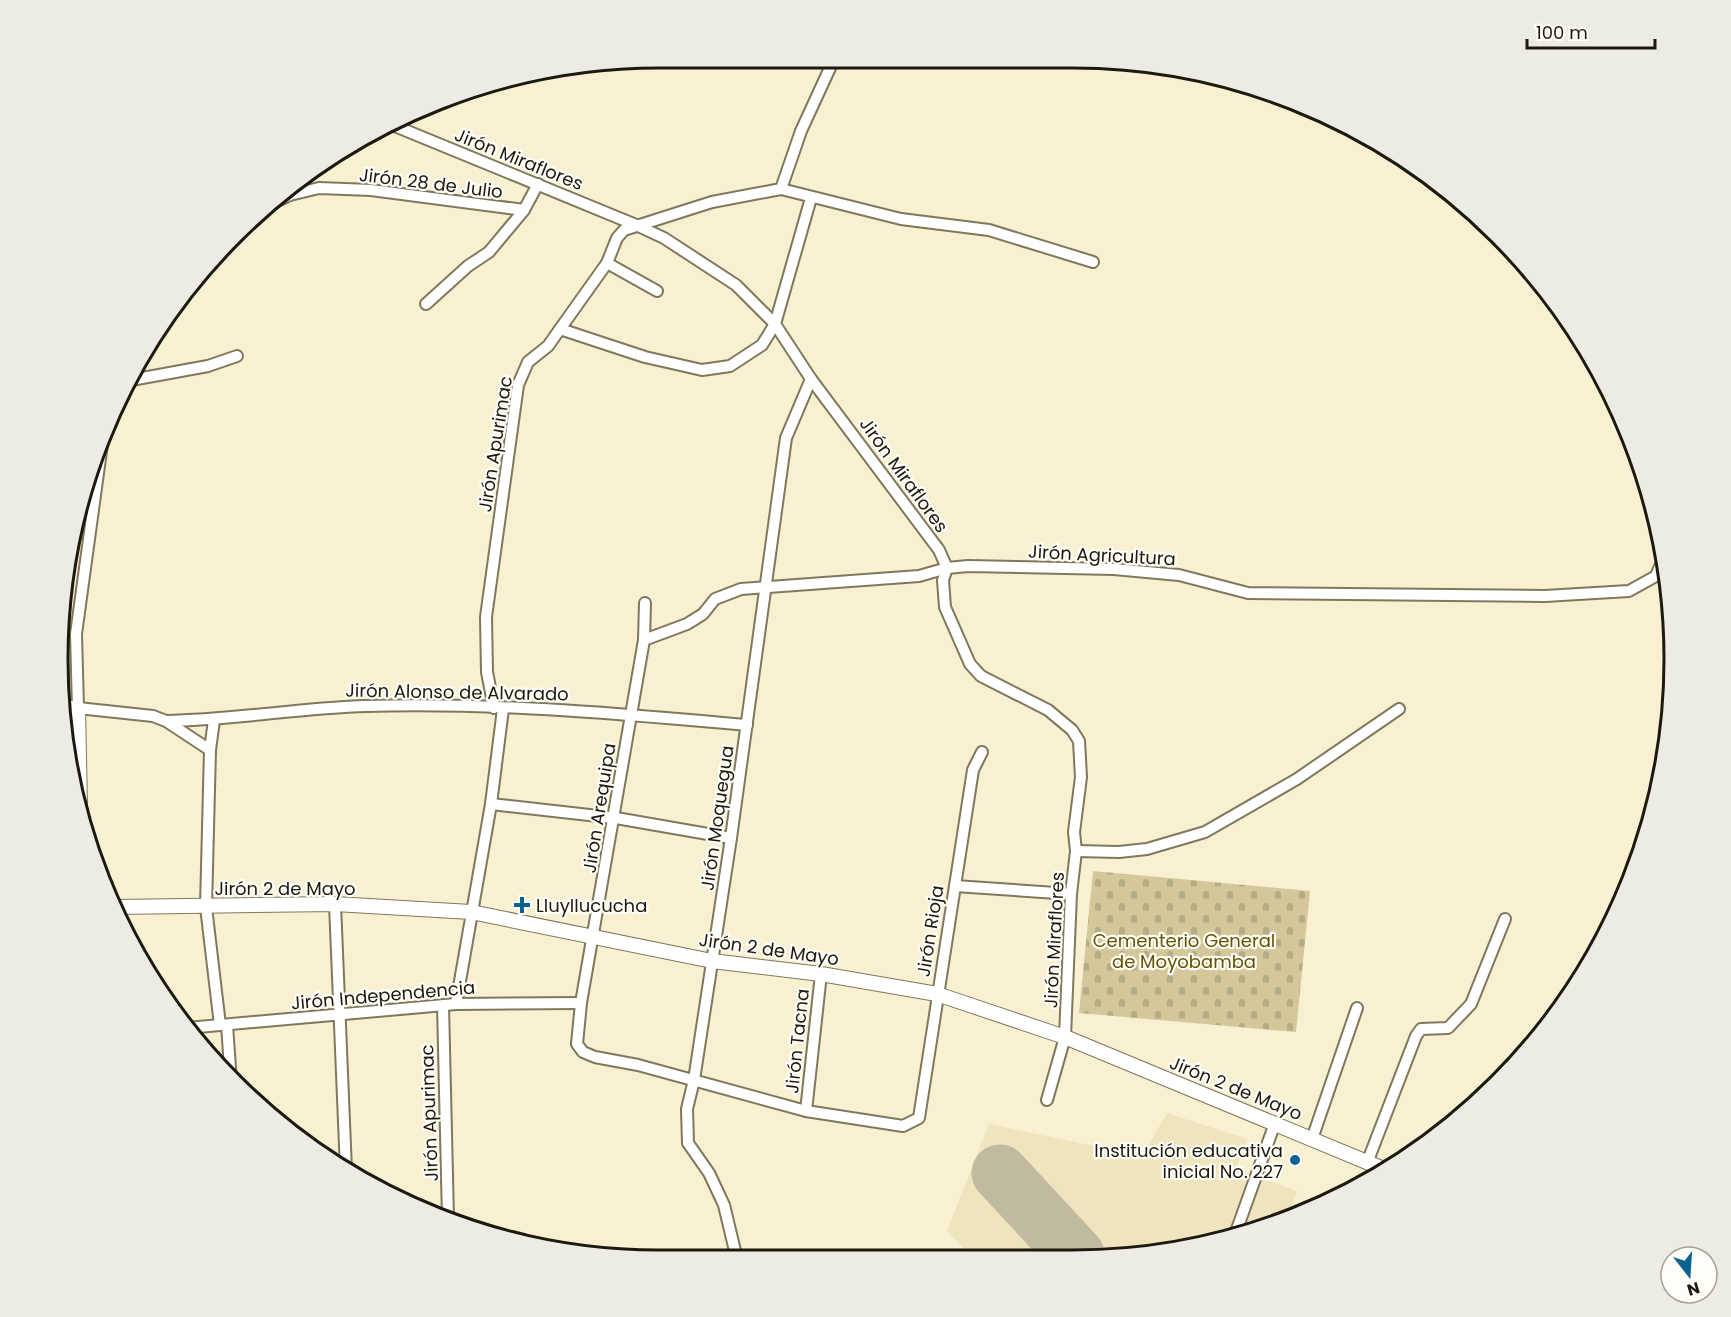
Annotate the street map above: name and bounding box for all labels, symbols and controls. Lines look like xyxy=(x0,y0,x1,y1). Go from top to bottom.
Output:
scale bar xyxy=(1527,12,1654,50)
text: 100 m xyxy=(1536,20,1588,45)
street label: Jirón Miraflores xyxy=(451,122,587,196)
street label: Jirón 28 de Julio xyxy=(358,162,504,204)
street label: Jirón Apurimac xyxy=(472,374,518,514)
street label: Jirón Miraflores xyxy=(854,412,954,538)
street label: Jirón Agricultura xyxy=(1028,539,1176,571)
street label: Jirón Alonso de Alvarado xyxy=(345,678,569,706)
street label: Jirón Arequipa xyxy=(576,741,622,875)
street label: Jirón Moquegua xyxy=(694,744,740,892)
street label: Jirón Miraflores xyxy=(1038,871,1070,1009)
street label: Jirón 2 de Mayo xyxy=(214,876,356,901)
street label: Jirón Rioja xyxy=(910,884,950,978)
place label: Lluyllucucha xyxy=(536,893,647,918)
marker: Lluyllucucha xyxy=(513,896,531,914)
street label: Jirón 2 de Mayo xyxy=(697,927,841,971)
park label: Cementerio General de Moyobamba xyxy=(1093,928,1275,974)
street label: Jirón Independencia xyxy=(290,974,476,1016)
street label: Jirón Tacna xyxy=(779,987,815,1095)
street label: Jirón Apurimac xyxy=(414,1044,444,1182)
street label: Jirón 2 de Mayo xyxy=(1166,1050,1306,1126)
place label: Institución educativa inicial No. 227 xyxy=(1094,1138,1283,1184)
marker: Institución educativa inicial No. 227 xyxy=(1288,1153,1302,1167)
north arrow xyxy=(1659,1245,1719,1305)
text: N xyxy=(1684,1276,1702,1302)

